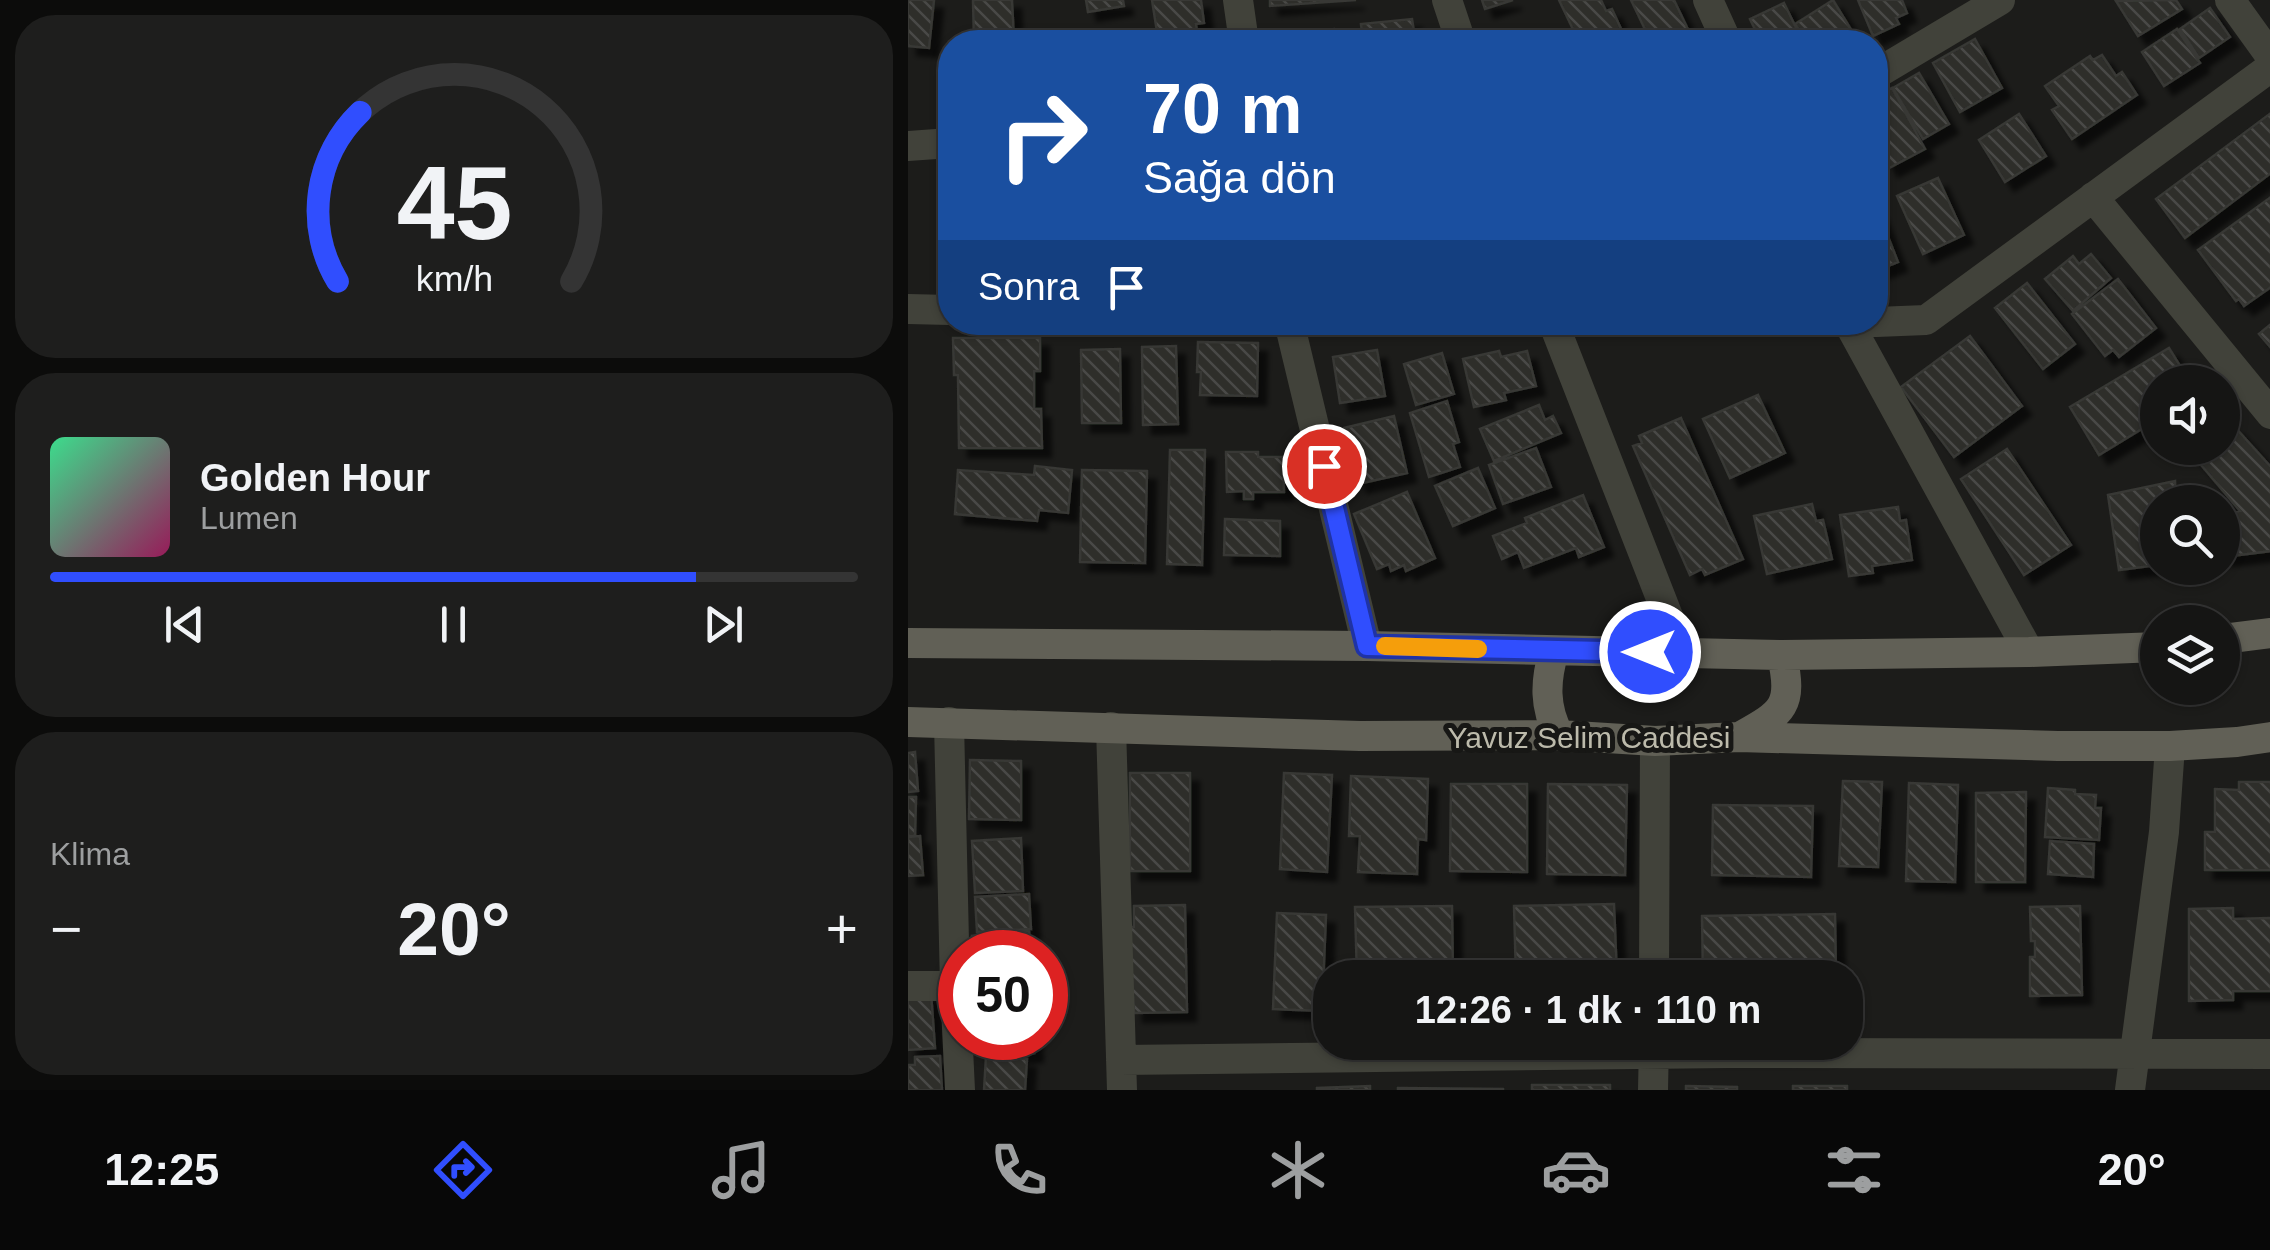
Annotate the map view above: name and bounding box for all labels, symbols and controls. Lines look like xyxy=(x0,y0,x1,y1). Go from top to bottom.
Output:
icon: right xyxy=(978,70,1108,200)
text: 70 m xyxy=(1143,70,1303,148)
text: 45 xyxy=(396,145,512,261)
text: Sağa dön xyxy=(1143,152,1336,203)
text: km/h xyxy=(415,259,493,299)
icon: arrive xyxy=(1099,260,1154,315)
text: Sonra xyxy=(978,266,1079,308)
map controls xyxy=(2140,365,2240,705)
button: sound xyxy=(2140,365,2240,465)
pin xyxy=(1282,424,1367,509)
icon: arrive xyxy=(1297,439,1352,494)
text: Golden Hour xyxy=(200,457,430,499)
button: search xyxy=(2140,485,2240,585)
text: Lumen xyxy=(200,500,298,536)
icon: previous xyxy=(157,597,212,652)
icon: pause xyxy=(426,597,481,652)
icon: next xyxy=(696,597,751,652)
position arrow xyxy=(1598,600,1702,704)
button: layers xyxy=(2140,605,2240,705)
street label: Yavuz Selim Caddesi xyxy=(1448,721,1730,754)
text: Klima xyxy=(50,836,130,872)
text: 20° xyxy=(397,887,511,971)
text: − xyxy=(50,898,82,960)
text: + xyxy=(826,898,858,960)
speed limit sign: 50 xyxy=(938,930,1068,1060)
text: 12:26 · 1 dk · 110 m xyxy=(1415,989,1761,1031)
icon: directions xyxy=(428,1135,498,1205)
icon: music xyxy=(706,1135,776,1205)
icon: phone xyxy=(984,1135,1054,1205)
icon: climate xyxy=(1263,1135,1333,1205)
icon: car xyxy=(1541,1135,1611,1205)
icon: filters xyxy=(1819,1135,1889,1205)
text: 12:25 xyxy=(104,1144,219,1195)
text: 20° xyxy=(2098,1144,2166,1195)

